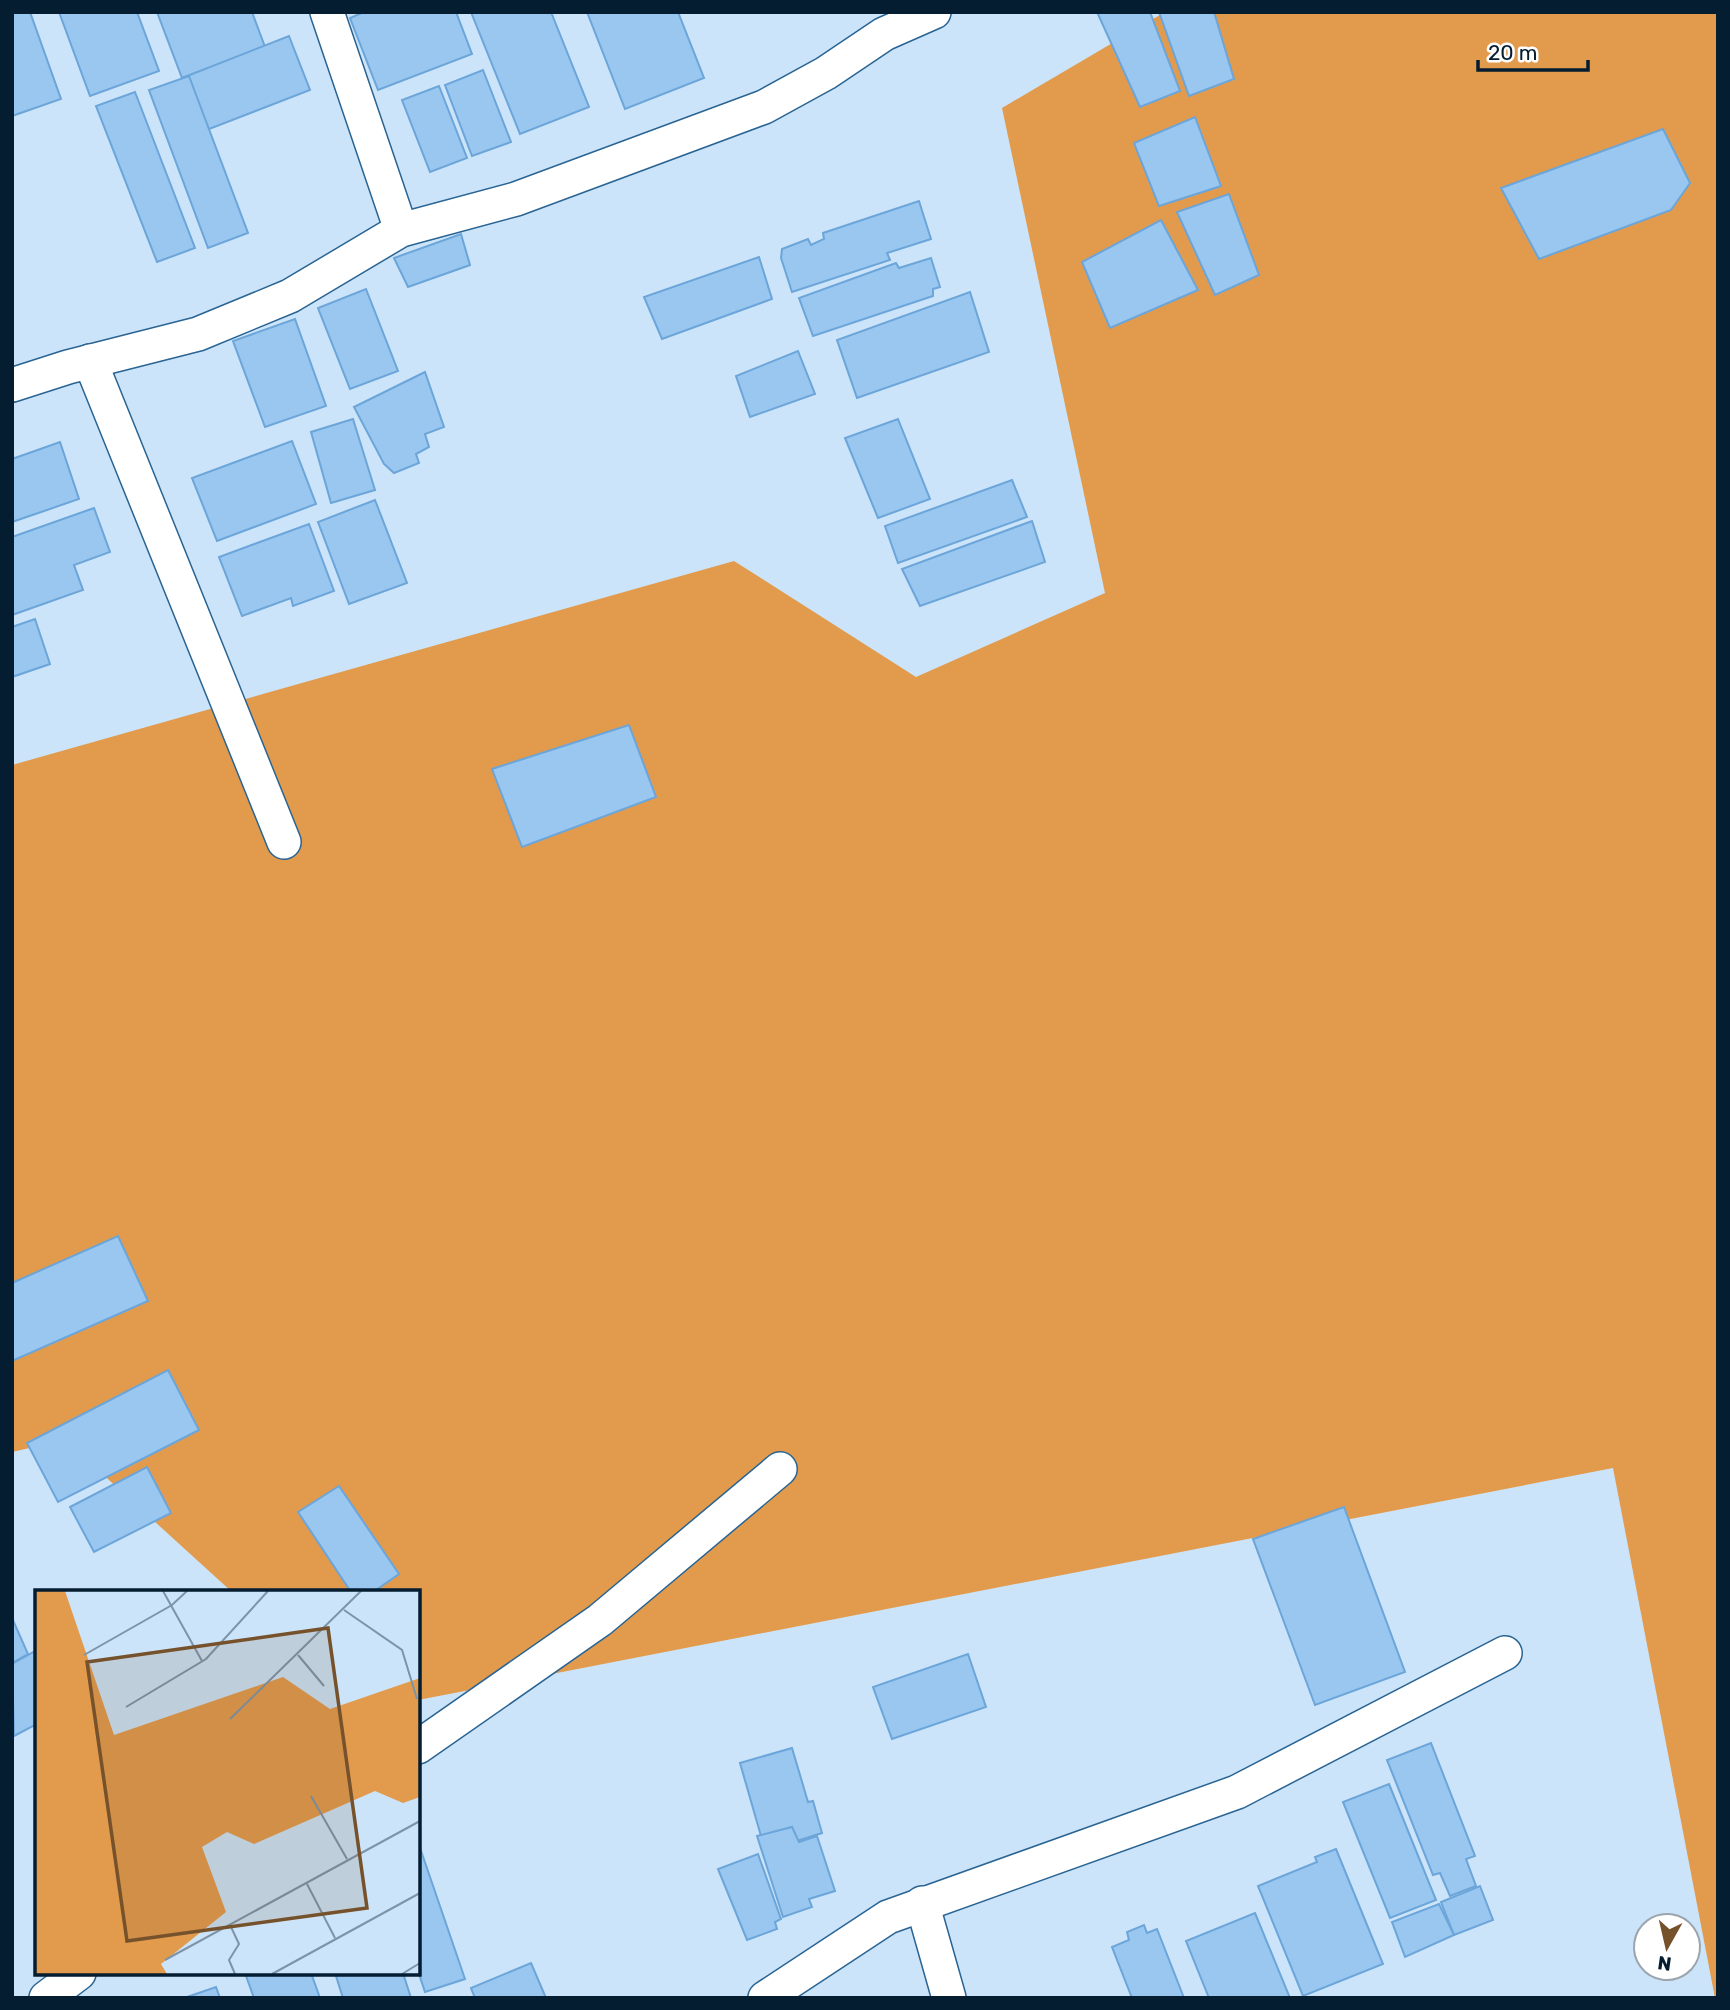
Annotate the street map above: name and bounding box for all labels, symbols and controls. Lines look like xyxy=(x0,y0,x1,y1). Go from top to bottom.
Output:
scale bar xyxy=(1478,28,1588,72)
text: 20 m xyxy=(1488,40,1537,65)
inset map xyxy=(35,1590,420,1975)
north arrow xyxy=(1632,1912,1702,1982)
text: N xyxy=(1656,1951,1673,1976)

